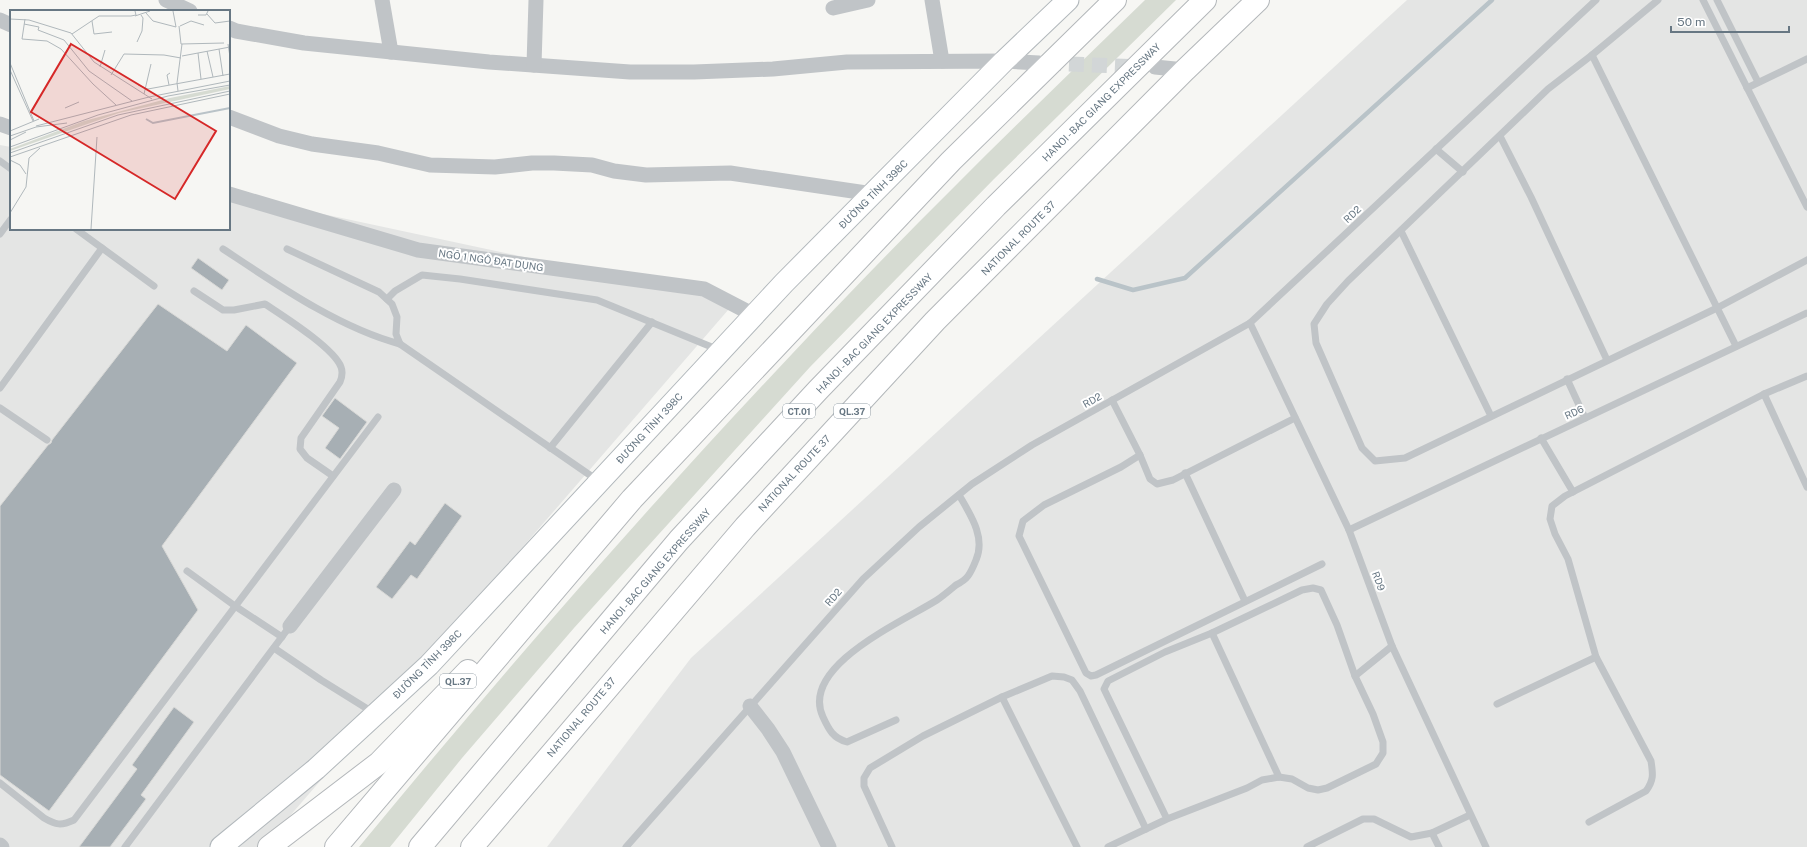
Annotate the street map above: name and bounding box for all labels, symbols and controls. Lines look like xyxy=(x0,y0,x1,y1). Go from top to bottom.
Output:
scale bar xyxy=(1671,8,1789,34)
inset map xyxy=(10,10,230,230)
text: 50 m xyxy=(1677,15,1705,29)
street label: HANOI - BAC GIANG EXPRESSWAY xyxy=(1039,40,1163,164)
street label: ĐƯỜNG TỈNH 398C xyxy=(836,157,910,231)
street label: NATIONAL ROUTE 37 xyxy=(978,198,1058,278)
street label: RD2 xyxy=(1341,203,1363,225)
street label: NGÕ 1 NGÔ ĐẠT DỤNG xyxy=(438,247,544,273)
street label: HANOI - BAC GIANG EXPRESSWAY xyxy=(813,270,935,396)
street label: ĐƯỜNG TỈNH 398C xyxy=(613,390,685,466)
street label: RD2 xyxy=(1080,390,1104,410)
street label: RD6 xyxy=(1562,402,1586,422)
road number: CT.01 xyxy=(783,404,815,418)
road number: QL.37 xyxy=(834,404,870,418)
street label: NATIONAL ROUTE 37 xyxy=(755,432,833,514)
street label: HANOI - BAC GIANG EXPRESSWAY xyxy=(597,506,713,636)
street label: RD9 xyxy=(1370,570,1388,592)
street label: RD2 xyxy=(822,586,844,608)
street label: ĐƯỜNG TỈNH 398C xyxy=(390,627,464,701)
road number: QL.37 xyxy=(440,674,476,688)
street label: NATIONAL ROUTE 37 xyxy=(544,675,618,759)

